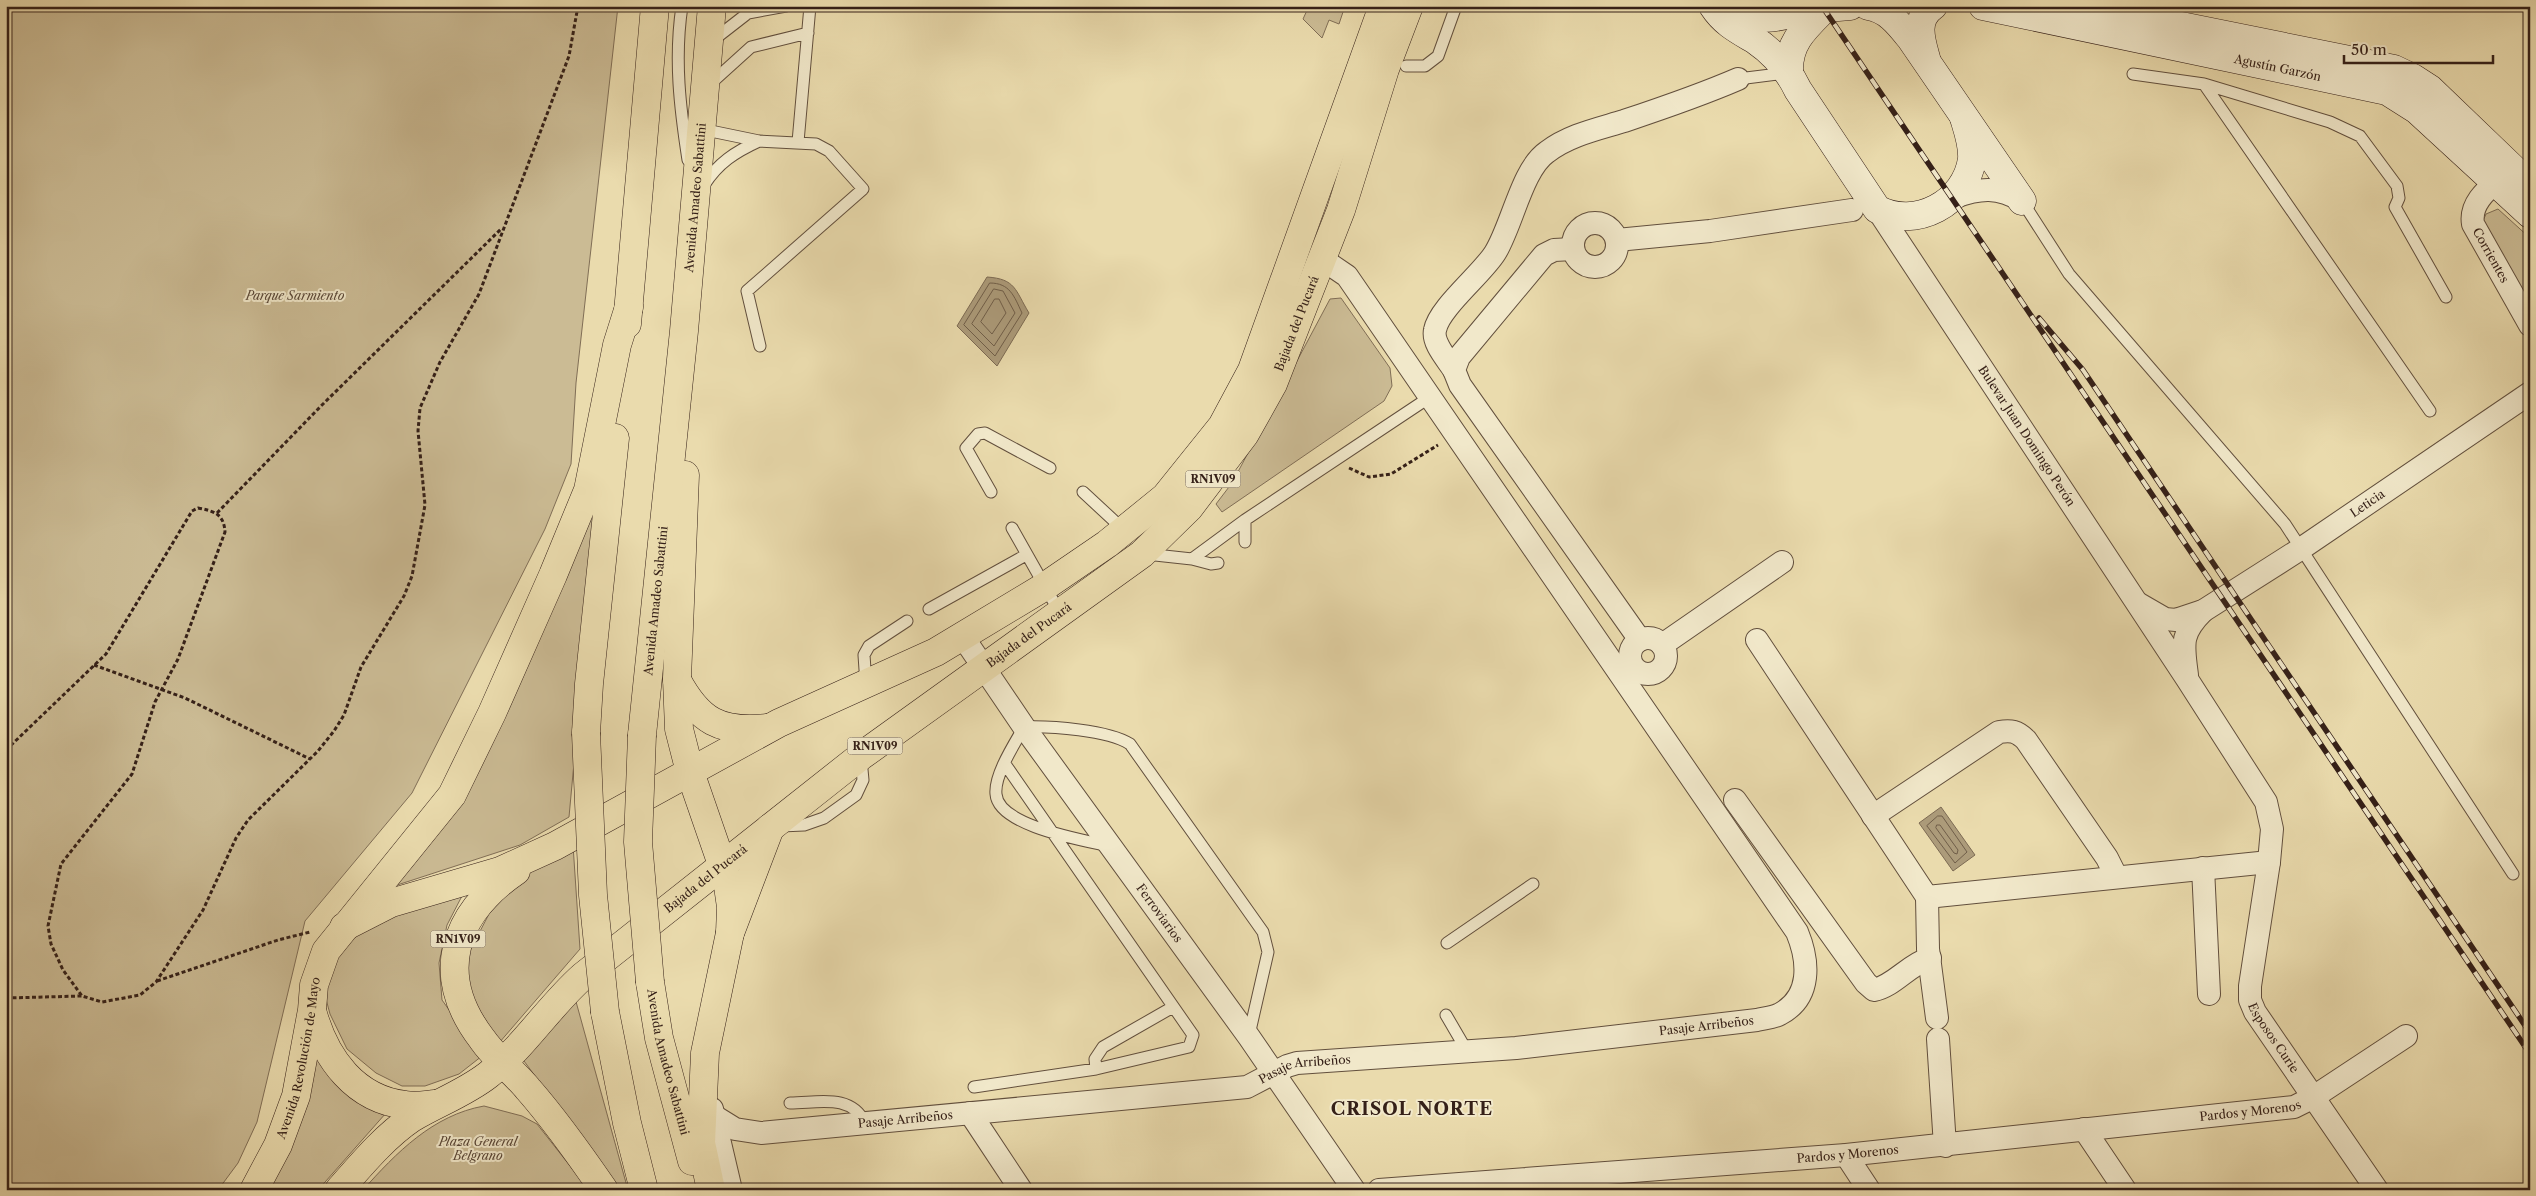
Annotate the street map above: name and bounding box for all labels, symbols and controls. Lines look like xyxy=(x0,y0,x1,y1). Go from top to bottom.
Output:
scale bar xyxy=(2344,32,2492,64)
text: 50 m xyxy=(2351,40,2387,59)
street label: Agustín Garzón xyxy=(2232,51,2323,84)
street label: Avenida Amadeo Sabattini xyxy=(681,122,709,274)
street label: Corrientes xyxy=(2470,225,2513,285)
street label: Bajada del Pucará xyxy=(1271,273,1322,373)
park label: Parque Sarmiento xyxy=(245,288,345,303)
street label: Bulevar Juan Domingo Perón xyxy=(1975,363,2079,509)
road number: RN1V09 xyxy=(1186,470,1240,488)
street label: Leticia xyxy=(2347,486,2388,520)
street label: Avenida Amadeo Sabattini xyxy=(640,525,671,677)
street label: Bajada del Pucará xyxy=(983,599,1075,671)
road number: RN1V09 xyxy=(848,738,902,754)
street label: Bajada del Pucará xyxy=(661,841,750,916)
street label: Ferroviarios xyxy=(1133,881,1186,945)
road number: RN1V09 xyxy=(430,931,486,948)
street label: Avenida Revolución de Mayo xyxy=(273,975,323,1142)
street label: Avenida Amadeo Sabattini xyxy=(644,987,693,1137)
street label: Esposos Curie xyxy=(2245,1000,2303,1076)
street label: Pasaje Arribeños xyxy=(1658,1012,1755,1038)
street label: Pasaje Arribeños xyxy=(1256,1051,1351,1087)
street label: Pardos y Morenos xyxy=(2199,1097,2304,1124)
district label: CRISOL NORTE xyxy=(1331,1098,1493,1120)
street label: Pasaje Arribeños xyxy=(857,1107,953,1131)
park label: Plaza General Belgrano xyxy=(438,1134,518,1163)
street label: Pardos y Morenos xyxy=(1796,1141,1899,1166)

